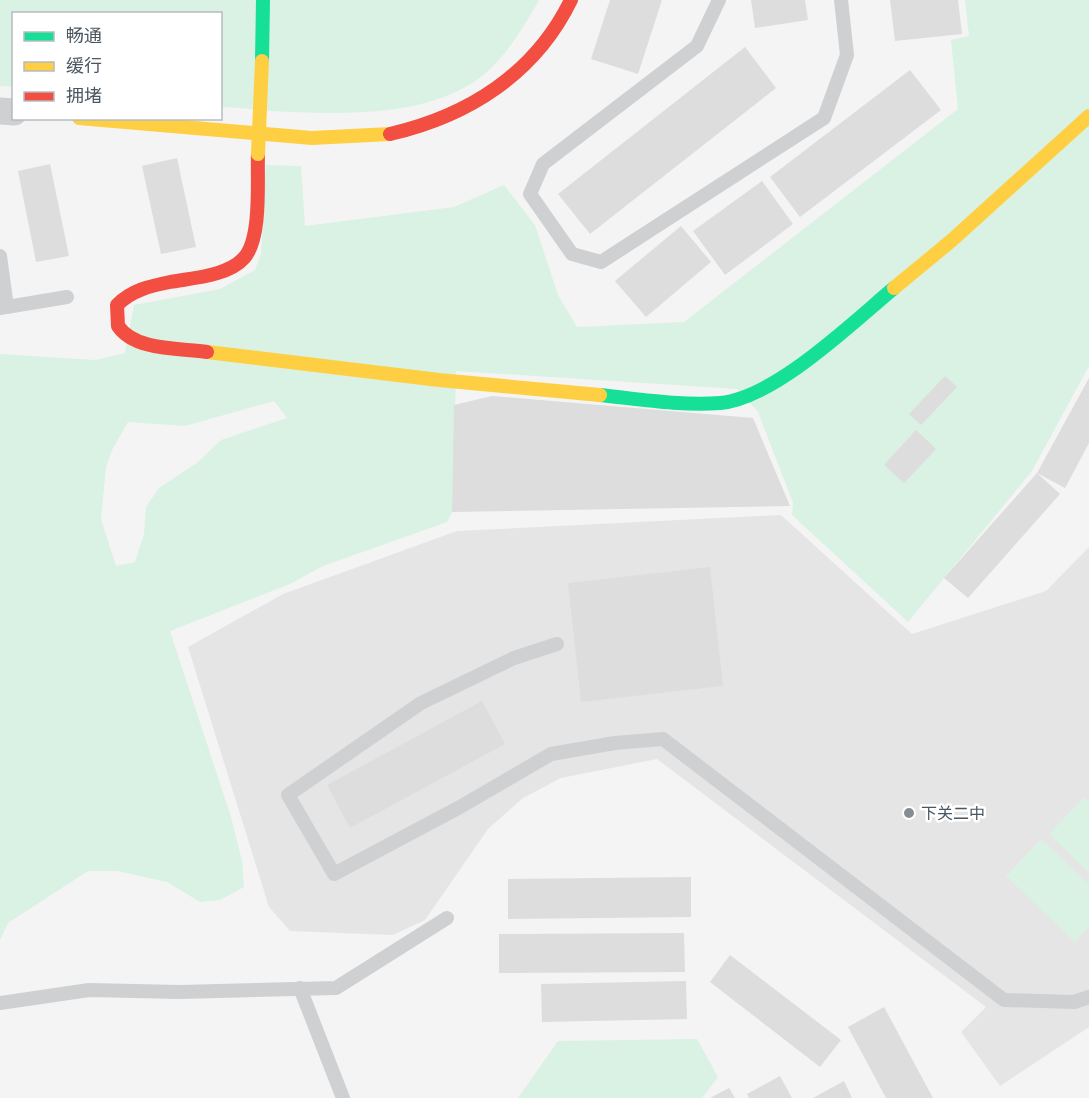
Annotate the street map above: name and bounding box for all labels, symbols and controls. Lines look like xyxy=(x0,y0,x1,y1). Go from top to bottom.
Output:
legend xyxy=(12,12,222,120)
text: 畅通 xyxy=(66,25,102,45)
text: 缓行 xyxy=(66,55,102,75)
text: 拥堵 xyxy=(66,85,102,105)
place label: 下关二中 xyxy=(921,804,985,822)
marker: 下关二中 xyxy=(902,806,916,820)

